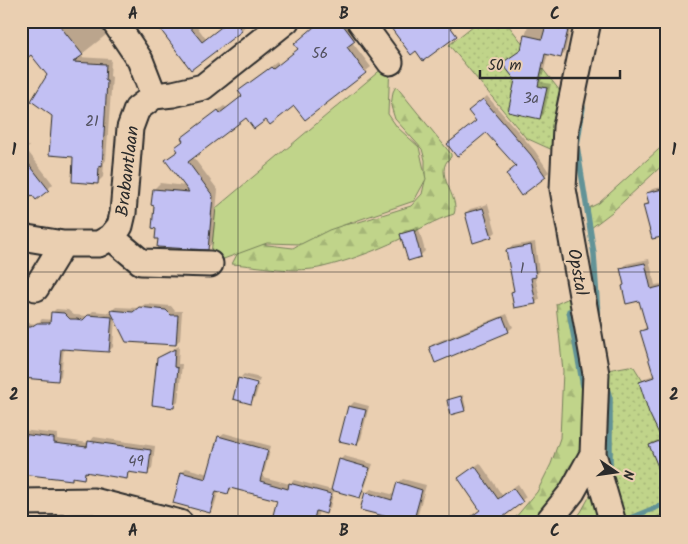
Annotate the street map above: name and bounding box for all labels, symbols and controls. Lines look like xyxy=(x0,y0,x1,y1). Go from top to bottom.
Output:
text: A xyxy=(128,2,138,27)
text: B xyxy=(339,2,349,27)
text: C xyxy=(550,2,560,27)
house number: 56 xyxy=(312,42,328,66)
scale bar xyxy=(480,48,620,80)
text: 50 m xyxy=(488,54,522,78)
house number: 3a xyxy=(523,87,539,111)
house number: 21 xyxy=(85,110,99,134)
street label: Brabantlaan xyxy=(109,124,148,218)
text: 1 xyxy=(12,138,17,163)
text: 1 xyxy=(672,138,677,163)
street label: Opstal xyxy=(558,247,595,299)
house number: 1 xyxy=(520,257,525,281)
text: 2 xyxy=(9,383,19,408)
text: 2 xyxy=(669,383,679,408)
north arrow xyxy=(590,446,640,496)
house number: 49 xyxy=(128,450,144,474)
text: N xyxy=(616,468,639,482)
text: A xyxy=(128,519,138,544)
text: B xyxy=(339,519,349,544)
text: C xyxy=(550,519,560,544)

